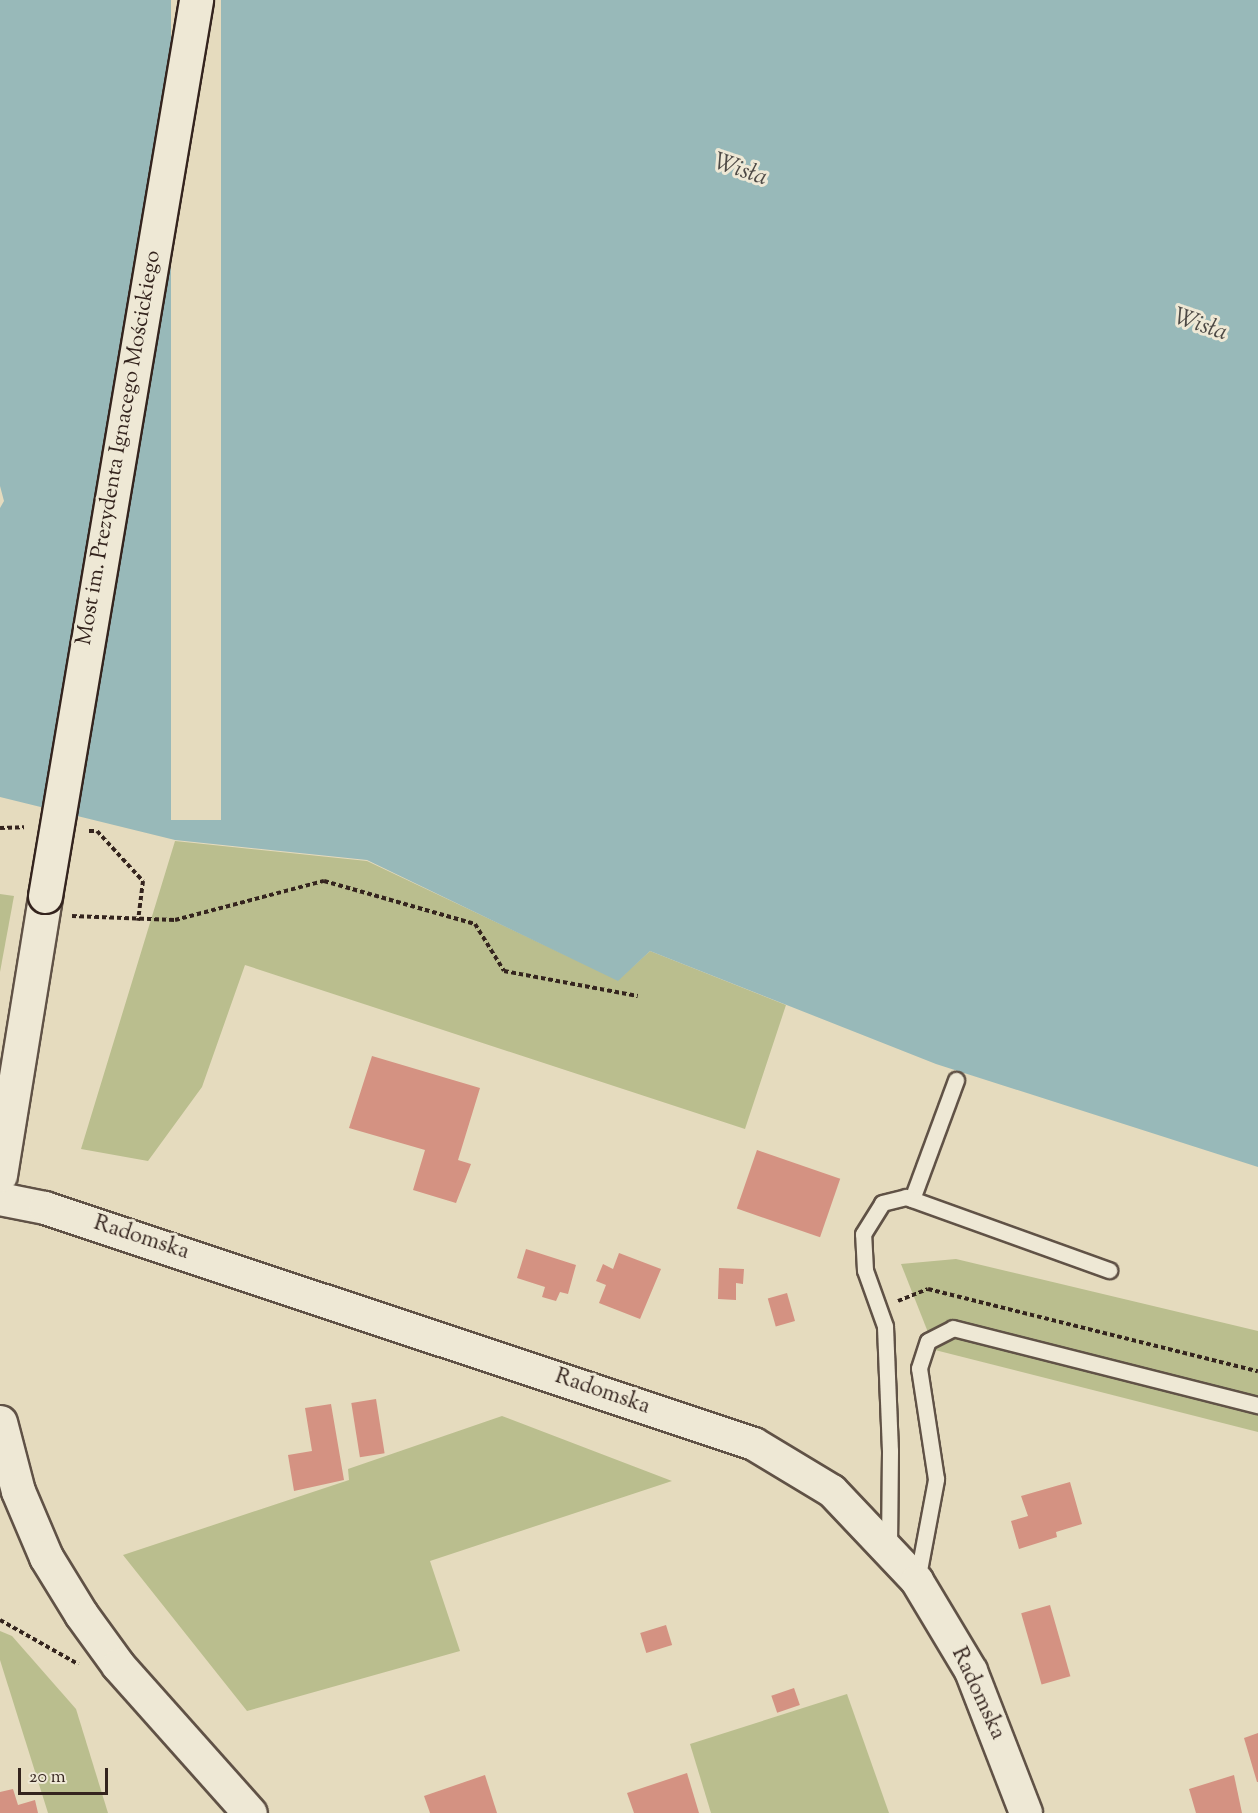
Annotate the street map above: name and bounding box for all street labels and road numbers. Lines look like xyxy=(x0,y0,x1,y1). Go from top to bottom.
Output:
street label: Most im. Prezydenta Ignacego Mościckiego xyxy=(72,249,168,647)
street label: Radomska xyxy=(90,1211,192,1267)
street label: Radomska xyxy=(551,1364,653,1422)
street label: Radomska xyxy=(944,1644,1010,1744)

